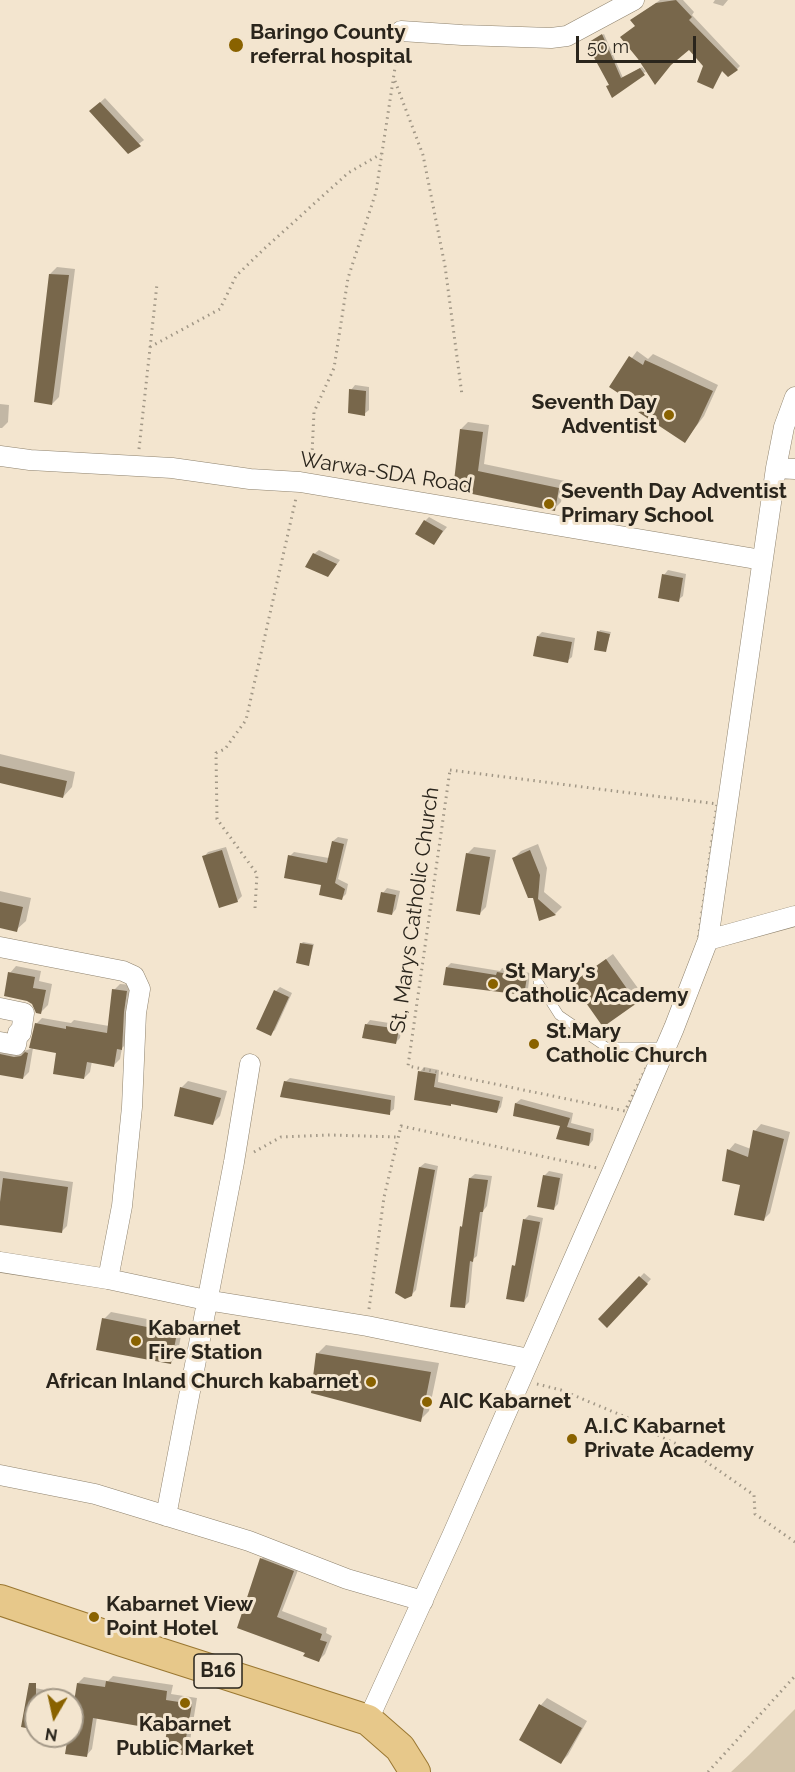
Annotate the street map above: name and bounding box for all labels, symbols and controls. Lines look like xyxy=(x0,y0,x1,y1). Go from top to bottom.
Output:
place label: Baringo County referral hospital xyxy=(250,20,412,70)
scale bar xyxy=(579,24,699,62)
marker: Baringo County referral hospital xyxy=(227,36,245,54)
text: 50 m xyxy=(587,36,629,57)
place label: Seventh Day Adventist xyxy=(532,390,657,440)
marker: Seventh Day Adventist xyxy=(662,408,676,422)
street label: Warwa-SDA Road xyxy=(298,447,474,499)
place label: Seventh Day Adventist Primary School xyxy=(561,479,787,529)
marker: Seventh Day Adventist Primary School xyxy=(542,497,556,511)
street label: St, Marys Catholic Church xyxy=(385,785,445,1035)
place label: St Mary's Catholic Academy xyxy=(505,959,688,1009)
marker: St Mary's Catholic Academy xyxy=(486,977,500,991)
place label: St.Mary Catholic Church xyxy=(546,1019,707,1069)
marker: St.Mary Catholic Church xyxy=(527,1037,541,1051)
place label: Kabarnet Fire Station xyxy=(148,1316,262,1366)
marker: Kabarnet Fire Station xyxy=(129,1334,143,1348)
place label: African Inland Church kabarnet xyxy=(46,1369,359,1395)
marker: African Inland Church kabarnet xyxy=(364,1375,378,1389)
place label: AIC Kabarnet xyxy=(439,1389,571,1415)
marker: AIC Kabarnet xyxy=(420,1395,434,1409)
place label: A.I.C Kabarnet Private Academy xyxy=(584,1414,754,1464)
marker: A.I.C Kabarnet Private Academy xyxy=(565,1432,579,1446)
place label: Kabarnet View Point Hotel xyxy=(106,1592,253,1642)
marker: Kabarnet View Point Hotel xyxy=(87,1610,101,1624)
road number: B16 xyxy=(194,1654,242,1688)
north arrow xyxy=(24,1688,84,1748)
marker: Kabarnet Public Market xyxy=(178,1696,192,1710)
place label: Kabarnet Public Market xyxy=(116,1712,254,1762)
text: N xyxy=(44,1724,59,1745)

